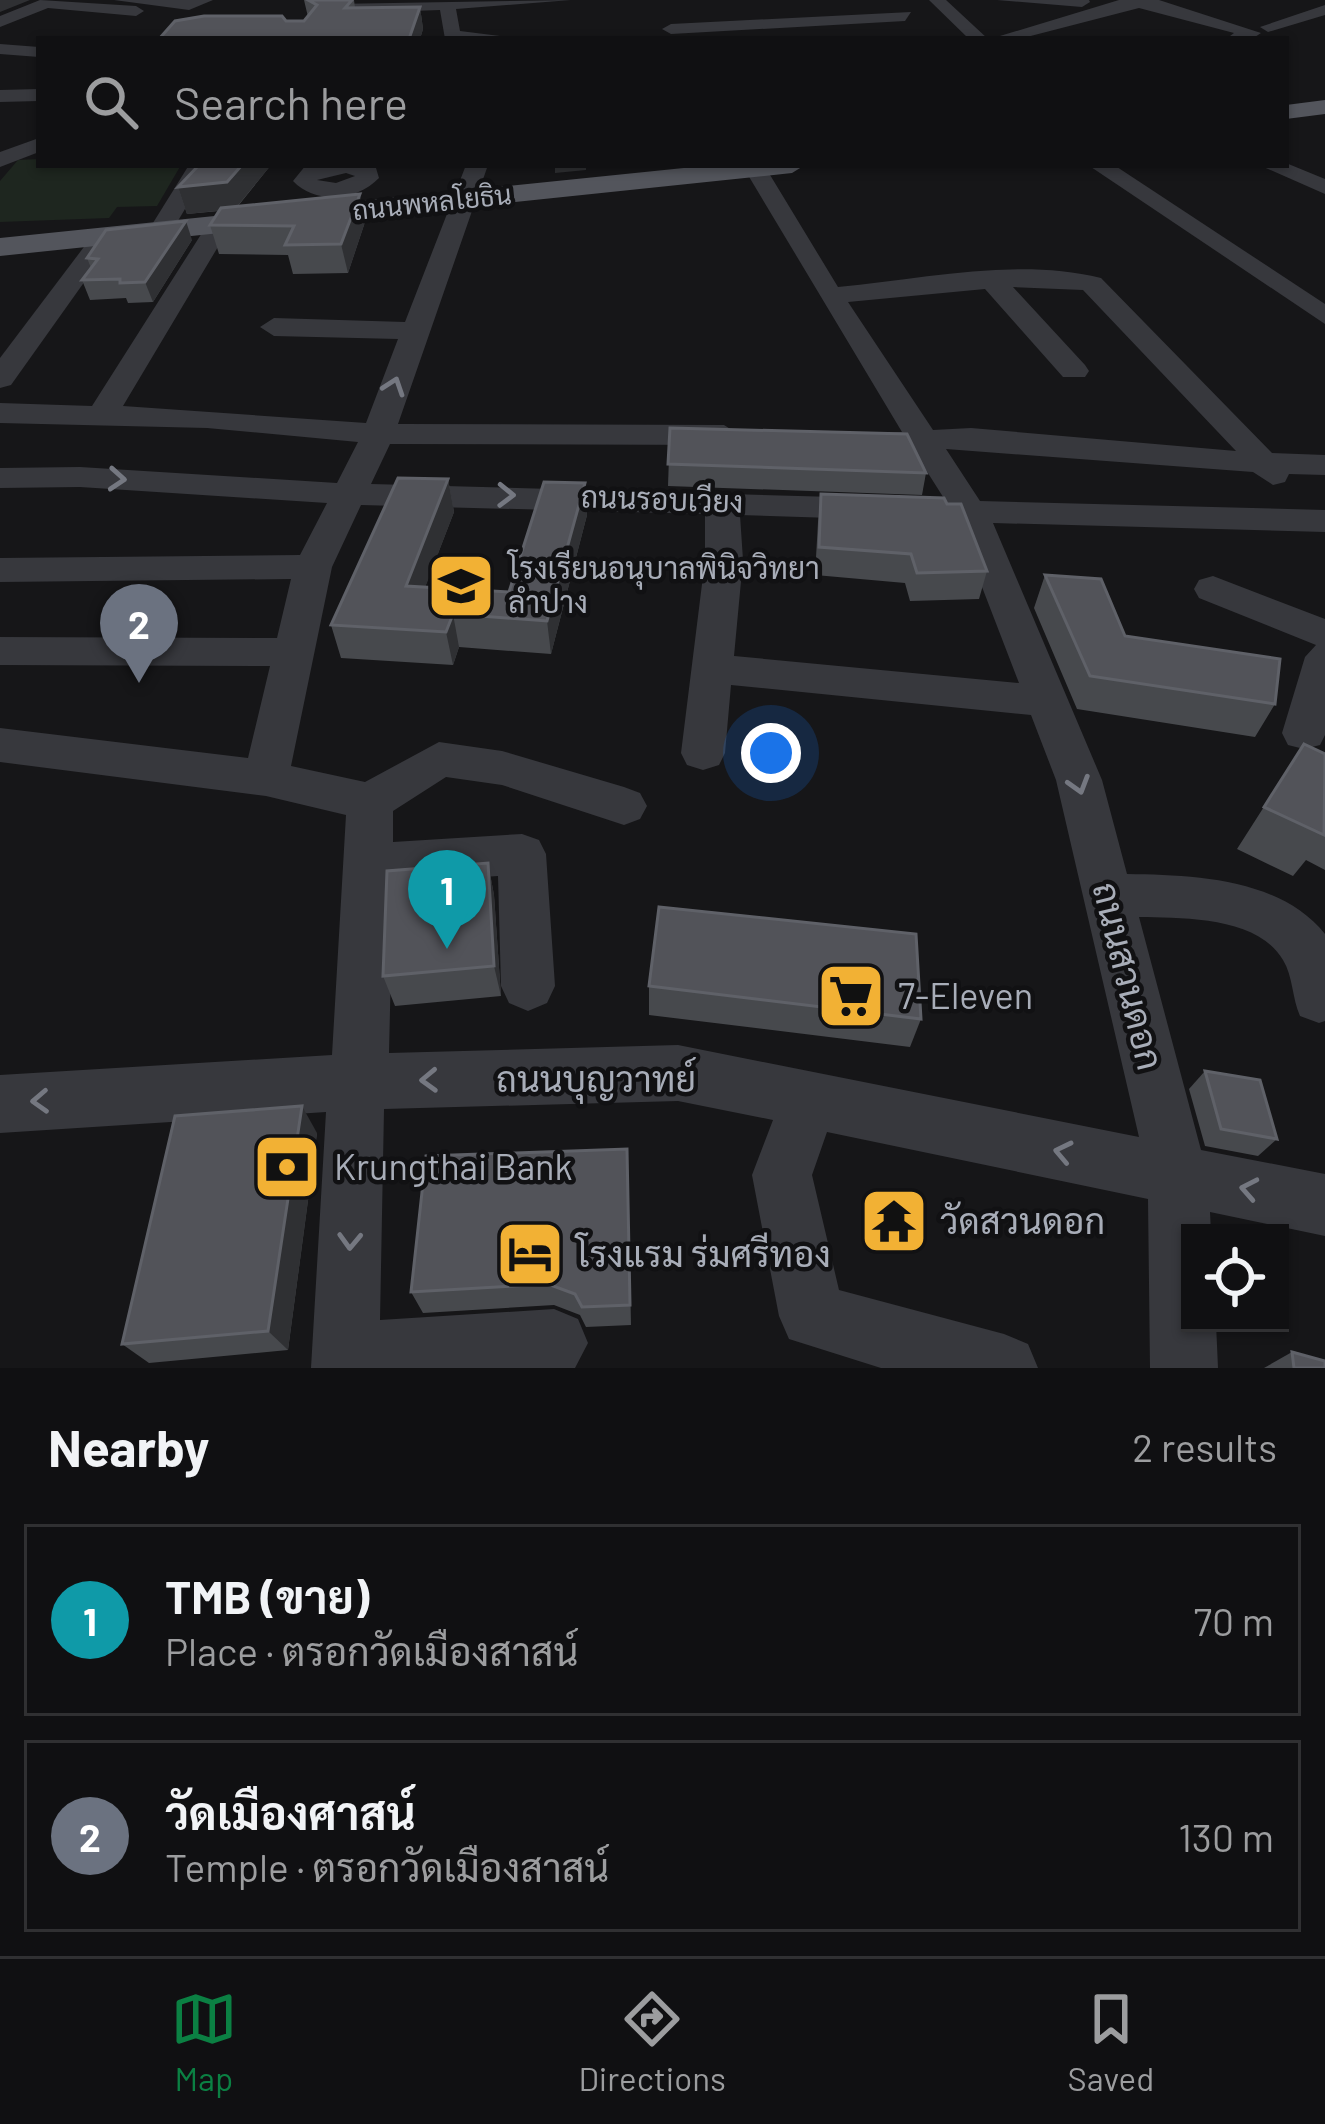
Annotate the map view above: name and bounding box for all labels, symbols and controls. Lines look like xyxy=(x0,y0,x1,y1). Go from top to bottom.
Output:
search box xyxy=(36,36,1289,168)
icon: search xyxy=(78,69,144,135)
text: Search here xyxy=(174,75,408,129)
street label: ถนนพหลโยธิน xyxy=(351,177,513,225)
one-way arrow xyxy=(380,377,404,398)
one-way arrow xyxy=(108,466,127,492)
street label: ถนนรอบเวียง xyxy=(580,477,744,519)
one-way arrow xyxy=(497,482,516,508)
place label: โรงเรียนอนุบาลพินิจวิทยา ลำปาง xyxy=(506,549,820,619)
school or university icon: โรงเรียนอนุบาลพินิจวิทยา ลำปาง xyxy=(426,551,496,621)
pin: 2 xyxy=(100,584,178,683)
your location xyxy=(741,723,801,783)
one-way arrow xyxy=(1064,773,1089,794)
pin: 1 xyxy=(408,850,486,949)
street label: ถนนสวนดอก xyxy=(1085,877,1174,1074)
supermarket icon: 7-Eleven xyxy=(816,961,886,1031)
place label: 7-Eleven xyxy=(898,973,1033,1016)
street label: ถนนบุญวาทย์ xyxy=(496,1056,696,1104)
one-way arrow xyxy=(419,1067,438,1093)
one-way arrow xyxy=(30,1088,49,1114)
bank icon: Krungthai Bank xyxy=(252,1132,322,1202)
one-way arrow xyxy=(1054,1140,1074,1165)
place label: Krungthai Bank xyxy=(334,1144,573,1187)
one-way arrow xyxy=(1239,1178,1259,1203)
temple icon: วัดสวนดอก xyxy=(859,1186,929,1256)
place label: วัดสวนดอก xyxy=(940,1198,1105,1241)
hotel icon: โรงแรม ร่มศรีทอง xyxy=(495,1219,565,1289)
map controls xyxy=(1181,1224,1289,1332)
button: locate xyxy=(1181,1224,1289,1332)
place label: โรงแรม ร่มศรีทอง xyxy=(574,1231,831,1274)
one-way arrow xyxy=(337,1232,363,1251)
text: Nearby xyxy=(48,1416,209,1477)
text: 2 results xyxy=(1132,1423,1277,1470)
text: TMB (ขาย) xyxy=(165,1569,369,1623)
text: 1 xyxy=(83,1597,97,1644)
text: 70 m xyxy=(1193,1597,1274,1644)
text: Place · ตรอกวัดเมืองสาสน์ xyxy=(165,1627,578,1674)
text: วัดเมืองศาสน์ xyxy=(165,1785,416,1839)
text: 2 xyxy=(79,1813,101,1860)
text: 130 m xyxy=(1178,1813,1274,1860)
text: Temple · ตรอกวัดเมืองสาสน์ xyxy=(165,1843,609,1890)
tab: Map xyxy=(171,1986,237,2098)
tab: Directions xyxy=(578,1986,726,2098)
tab: Saved xyxy=(1068,1986,1154,2098)

